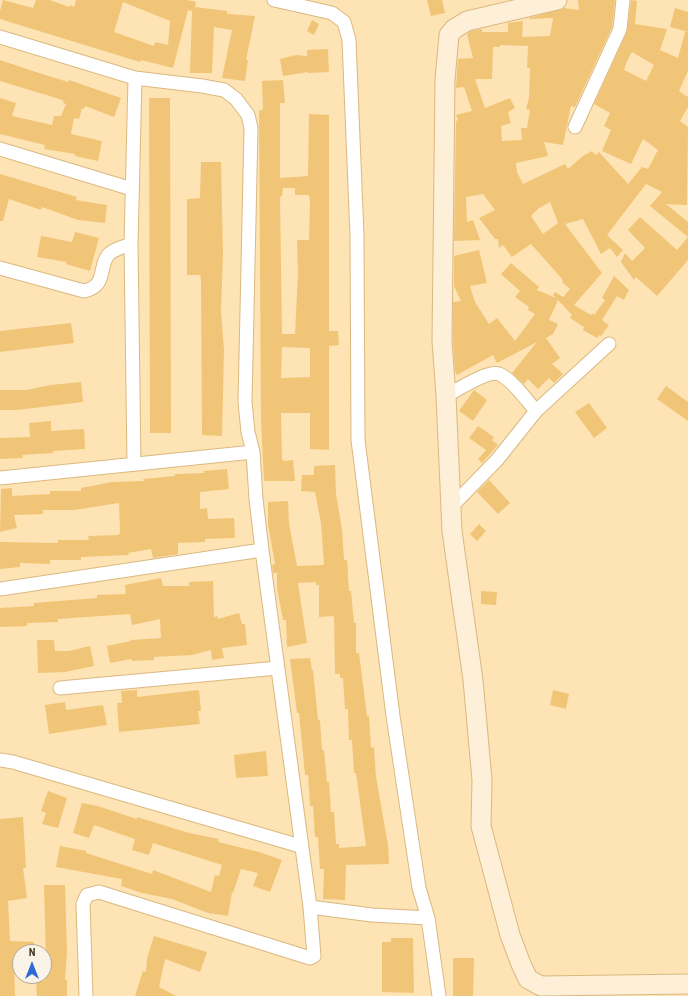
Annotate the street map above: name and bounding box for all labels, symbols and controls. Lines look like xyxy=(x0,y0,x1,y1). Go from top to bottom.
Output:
north arrow xyxy=(12,944,52,984)
text: N xyxy=(29,946,35,959)

